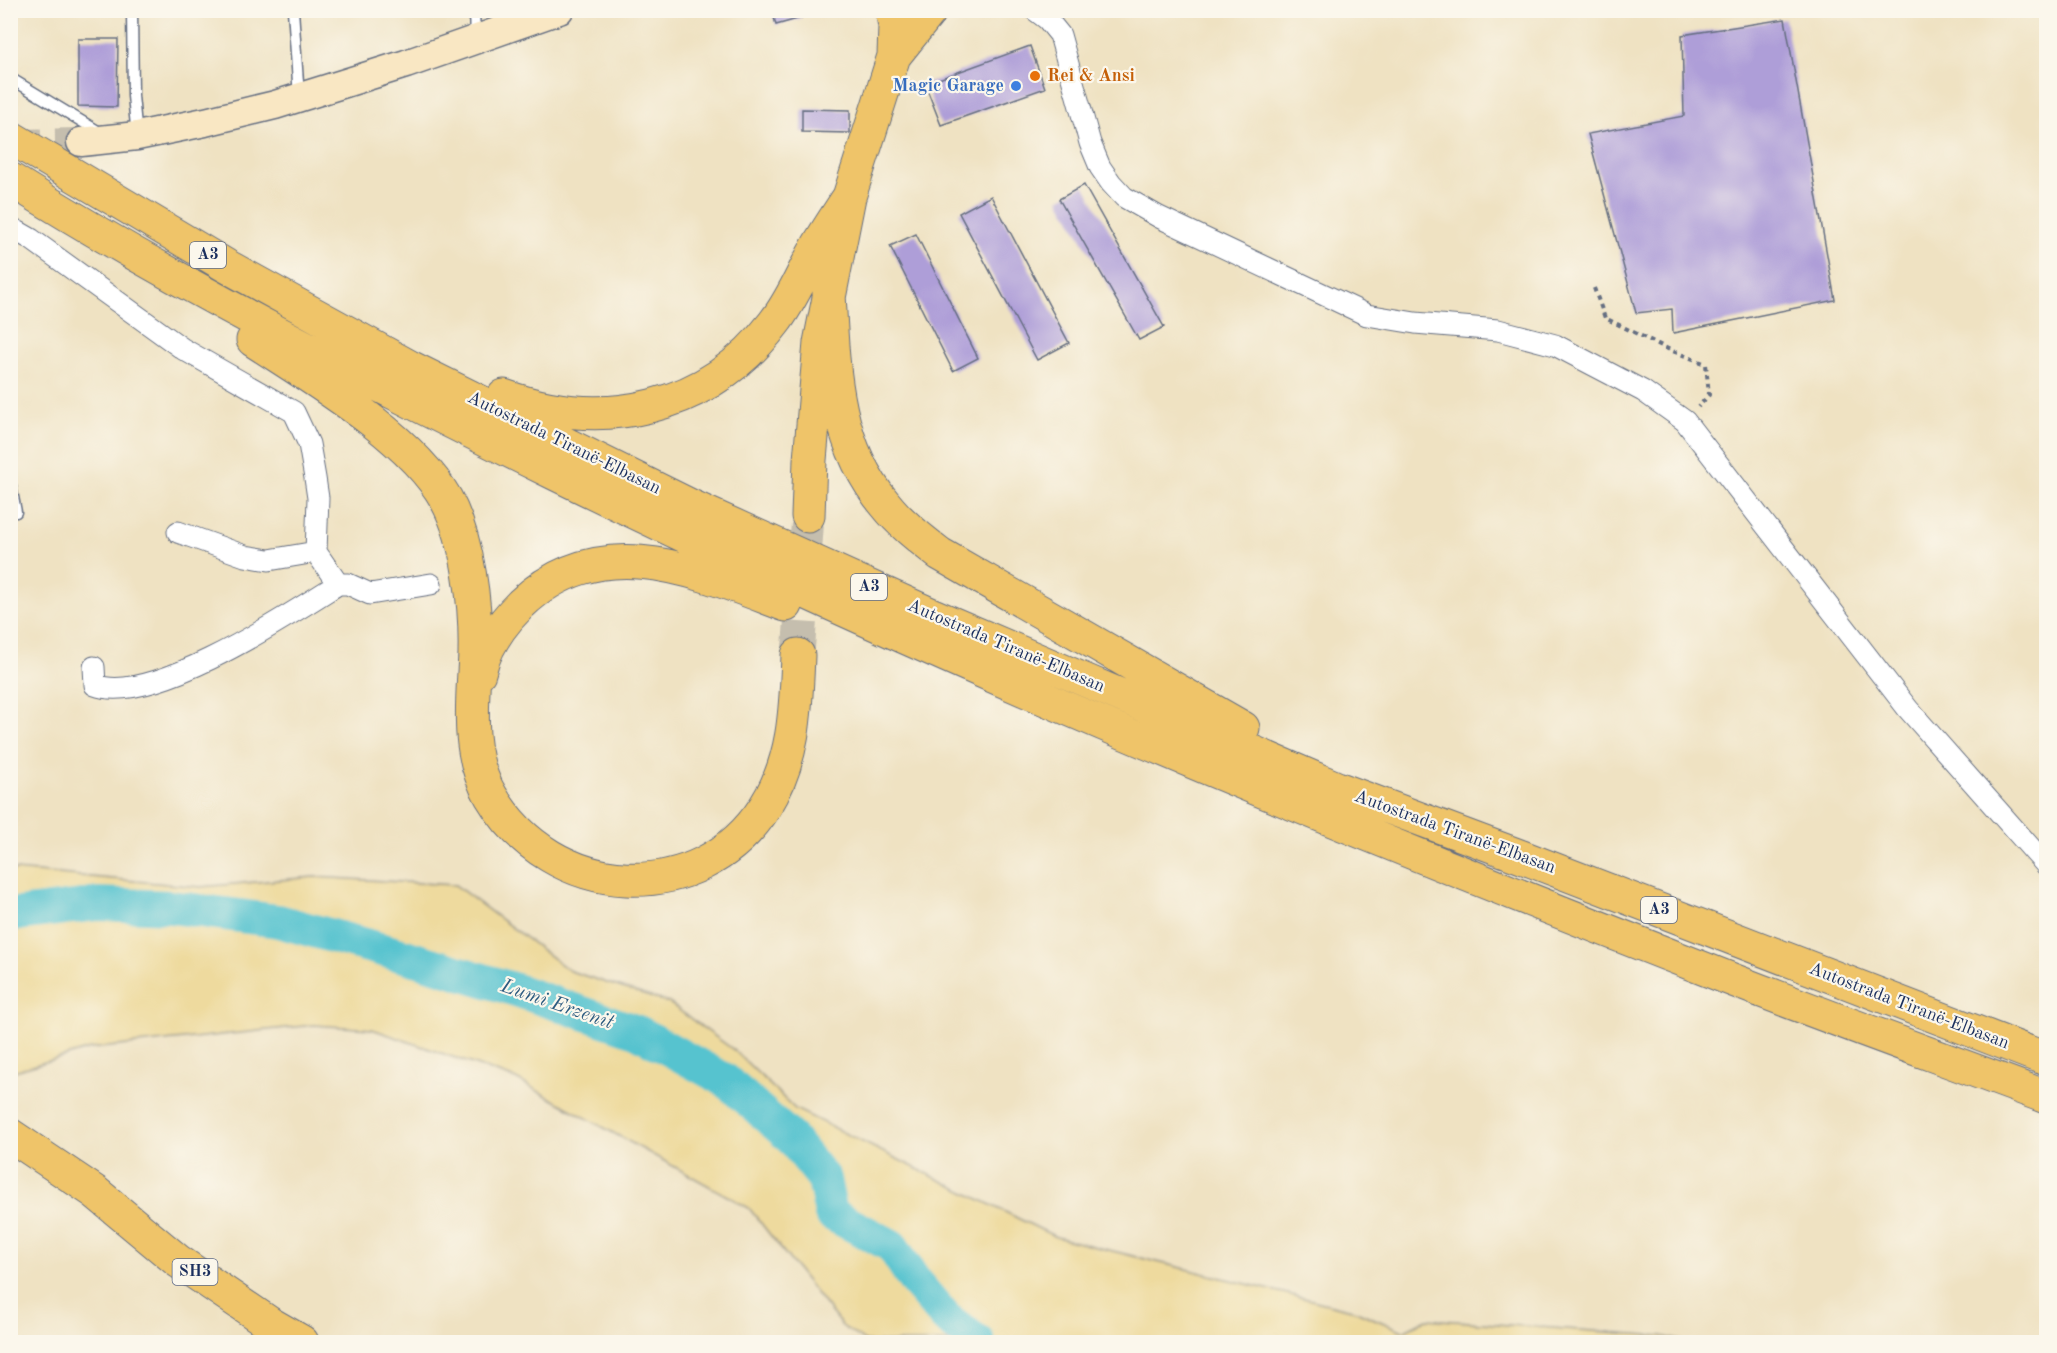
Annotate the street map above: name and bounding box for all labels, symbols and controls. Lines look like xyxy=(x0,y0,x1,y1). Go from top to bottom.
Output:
place label: Rei & Ansi xyxy=(1047,67,1135,85)
marker: Rei & Ansi xyxy=(1028,69,1042,83)
place label: Magic Garage xyxy=(893,77,1004,95)
marker: Magic Garage xyxy=(1009,79,1023,93)
road number: A3 xyxy=(190,242,226,268)
street label: Autostrada Tiranë-Elbasan xyxy=(464,388,664,498)
road number: A3 xyxy=(851,574,887,600)
street label: Autostrada Tiranë-Elbasan xyxy=(905,596,1108,696)
street label: Autostrada Tiranë-Elbasan xyxy=(1352,787,1558,877)
road number: A3 xyxy=(1641,897,1677,923)
street label: Autostrada Tiranë-Elbasan xyxy=(1806,959,2012,1053)
water label: Lumi Erzenit xyxy=(497,976,616,1034)
road number: SH3 xyxy=(172,1259,218,1285)

